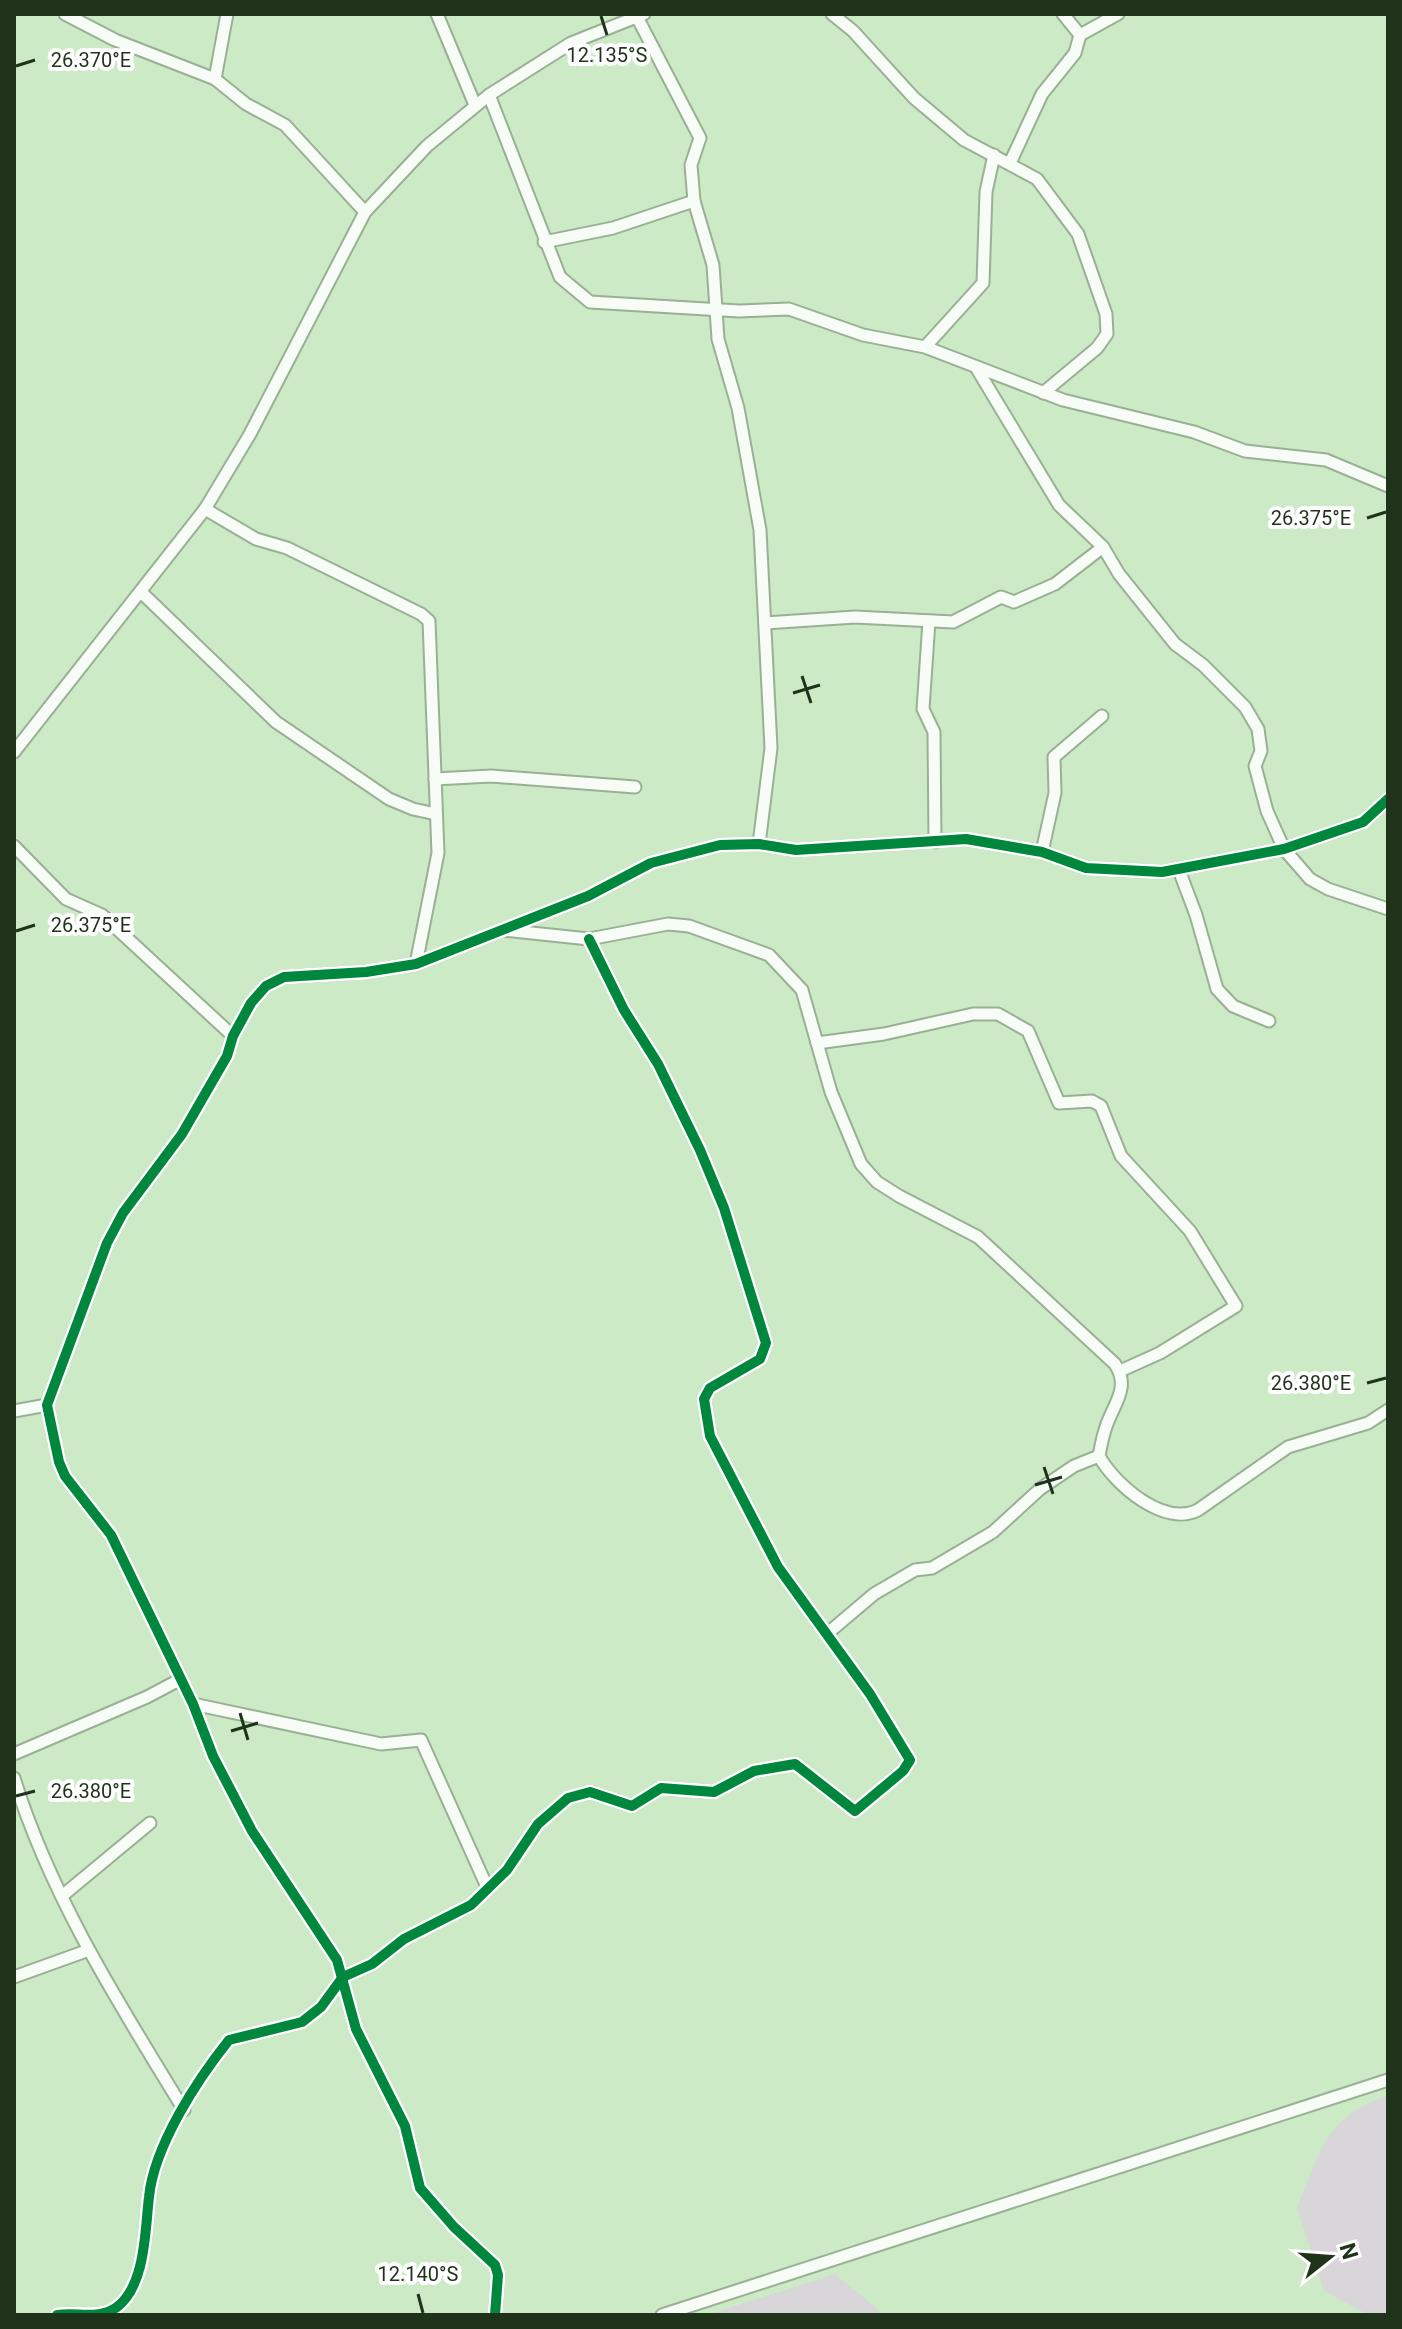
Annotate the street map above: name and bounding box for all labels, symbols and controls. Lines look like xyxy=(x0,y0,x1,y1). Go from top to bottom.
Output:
text: 12.135°S xyxy=(567,43,648,67)
text: 26.370°E xyxy=(51,48,131,72)
text: 26.375°E xyxy=(1271,506,1351,530)
text: 26.375°E xyxy=(51,913,131,937)
text: 26.380°E xyxy=(1271,1371,1351,1395)
text: 26.380°E xyxy=(51,1779,131,1803)
north arrow xyxy=(1290,2217,1370,2297)
text: N xyxy=(1334,2240,1363,2262)
text: 12.140°S xyxy=(378,2262,459,2286)

